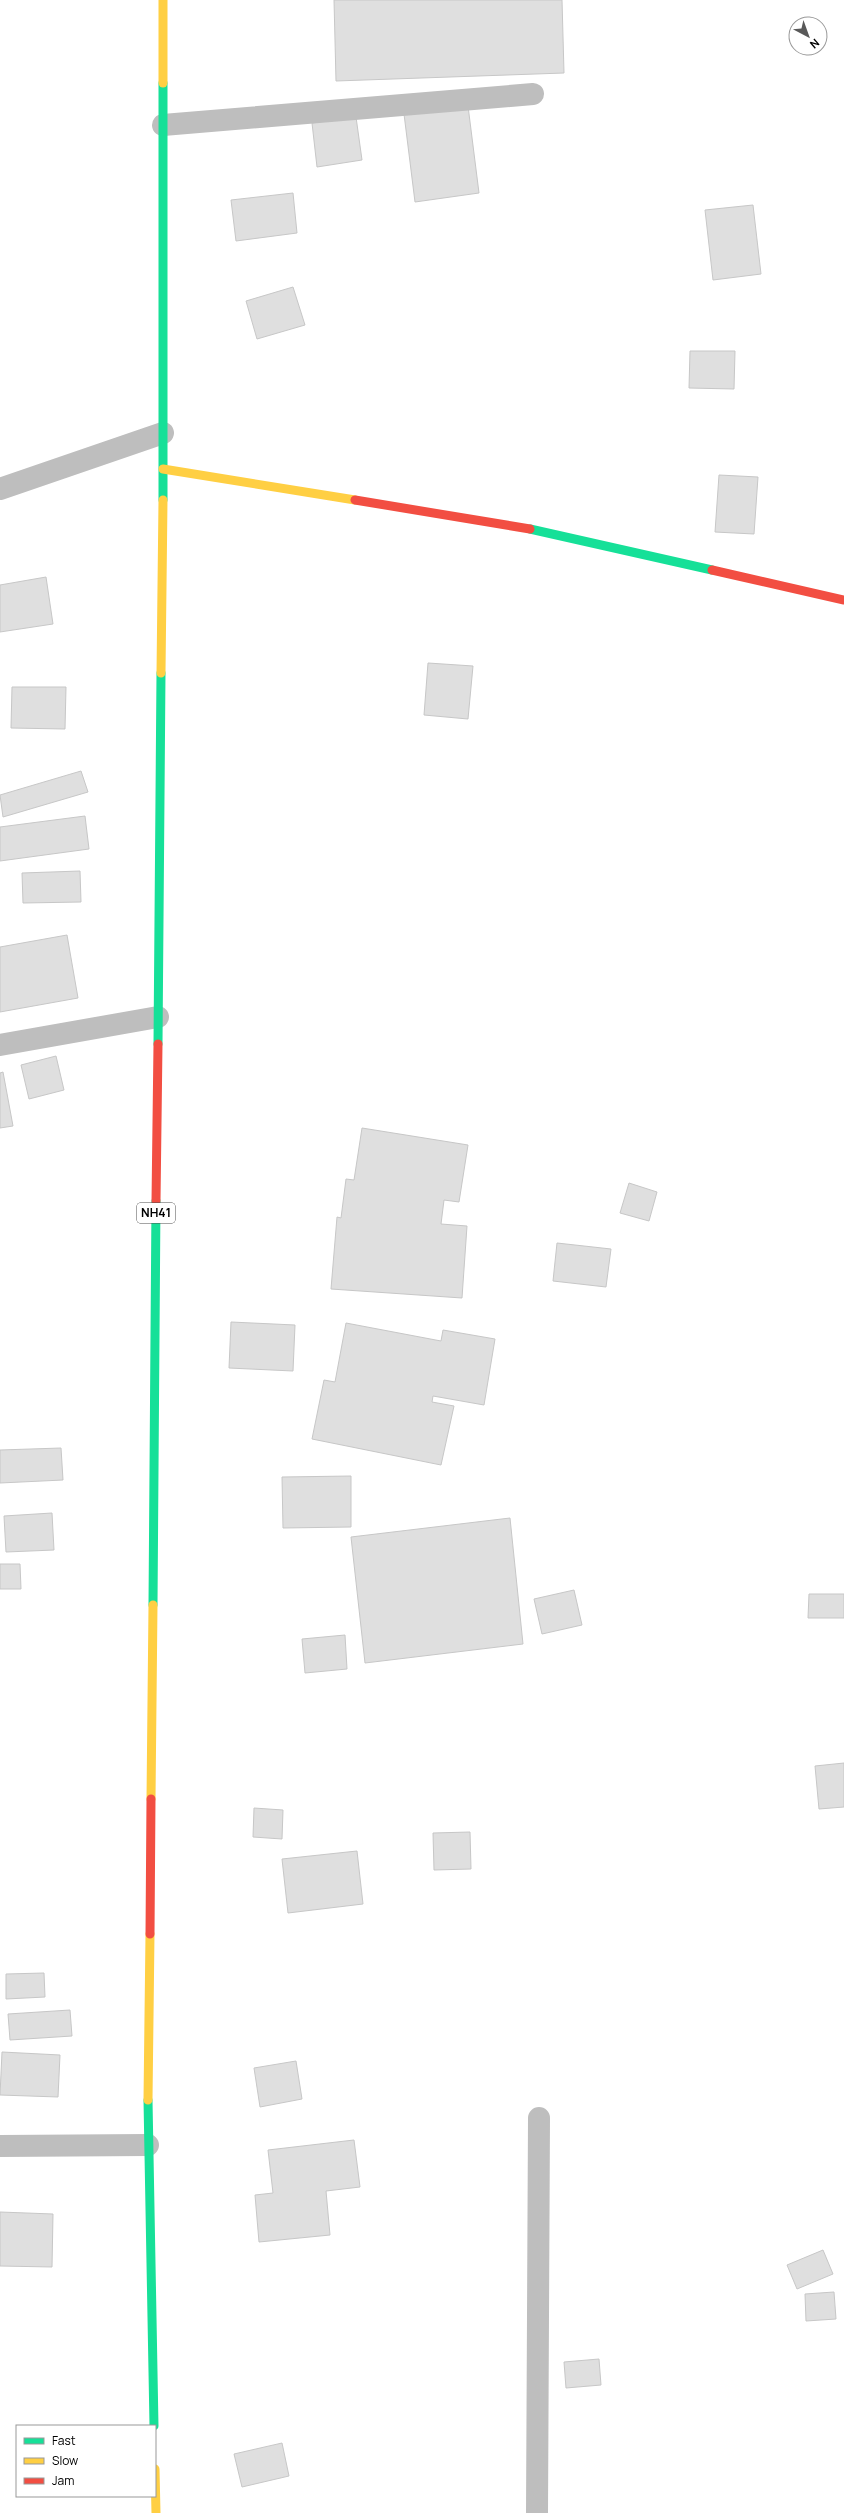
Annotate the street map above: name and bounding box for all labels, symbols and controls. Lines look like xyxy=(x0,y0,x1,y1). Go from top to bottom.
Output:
north arrow xyxy=(788,16,828,56)
text: N xyxy=(807,36,823,52)
road number: NH41 xyxy=(137,1203,175,1223)
legend xyxy=(16,2425,156,2497)
text: Fast xyxy=(52,2432,76,2449)
text: Slow xyxy=(52,2452,78,2469)
text: Jam xyxy=(52,2472,74,2489)

